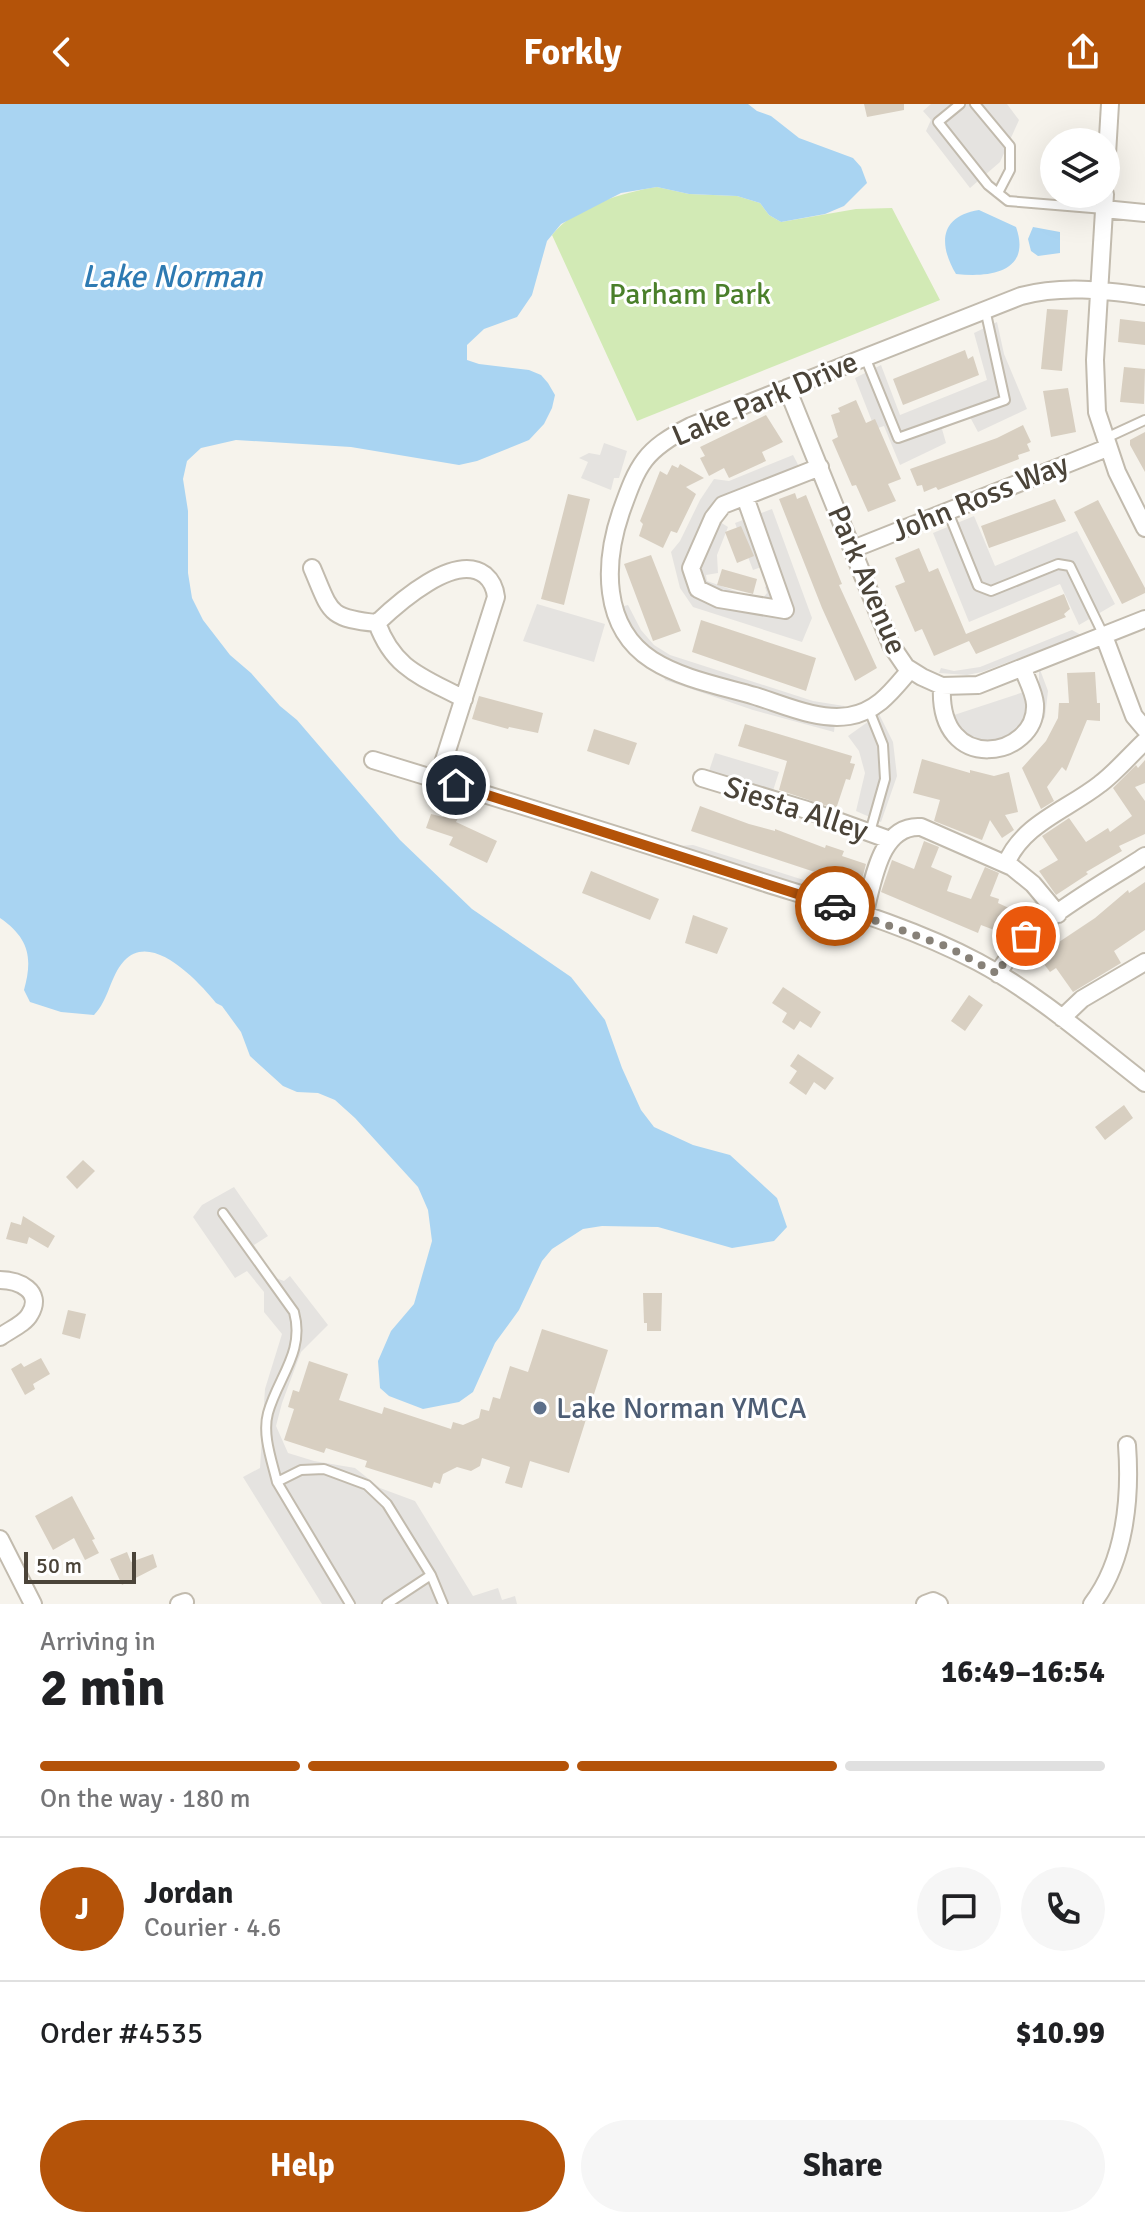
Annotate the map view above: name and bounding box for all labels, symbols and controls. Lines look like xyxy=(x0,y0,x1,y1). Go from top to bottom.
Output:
icon: back xyxy=(40,30,84,74)
text: Forkly xyxy=(523,30,622,75)
icon: share xyxy=(1061,30,1105,74)
map controls xyxy=(1040,128,1120,208)
button: layers xyxy=(1040,128,1120,208)
water label: Lake Norman xyxy=(82,257,264,296)
park label: Parham Park xyxy=(609,276,771,313)
street label: Lake Park Drive xyxy=(667,343,863,455)
street label: John Ross Way xyxy=(886,446,1074,550)
street label: Park Avenue xyxy=(819,500,915,660)
pin xyxy=(422,751,490,819)
icon: home xyxy=(434,763,478,807)
street label: Siesta Alley xyxy=(719,768,873,850)
courier xyxy=(795,866,875,946)
icon: car xyxy=(813,884,857,928)
pin xyxy=(992,902,1060,970)
icon: bag xyxy=(1004,914,1048,958)
place label: Lake Norman YMCA xyxy=(556,1390,807,1427)
marker: Lake Norman YMCA xyxy=(531,1399,549,1417)
scale bar xyxy=(24,1548,136,1584)
text: 50 m xyxy=(36,1552,82,1579)
text: Arriving in xyxy=(40,1626,156,1658)
text: 16:49–16:54 xyxy=(941,1654,1105,1691)
text: 2 min xyxy=(40,1656,166,1720)
text: On the way · 180 m xyxy=(40,1783,250,1815)
button: chat xyxy=(917,1867,1001,1951)
button: phone xyxy=(1021,1867,1105,1951)
text: Jordan xyxy=(144,1875,233,1912)
text: J xyxy=(75,1891,89,1928)
text: Courier · 4.6 xyxy=(144,1912,281,1944)
text: Order #4535 xyxy=(40,2015,203,2052)
text: $10.99 xyxy=(1015,2015,1105,2052)
button: Help xyxy=(40,2120,565,2212)
button: Share xyxy=(581,2120,1105,2212)

